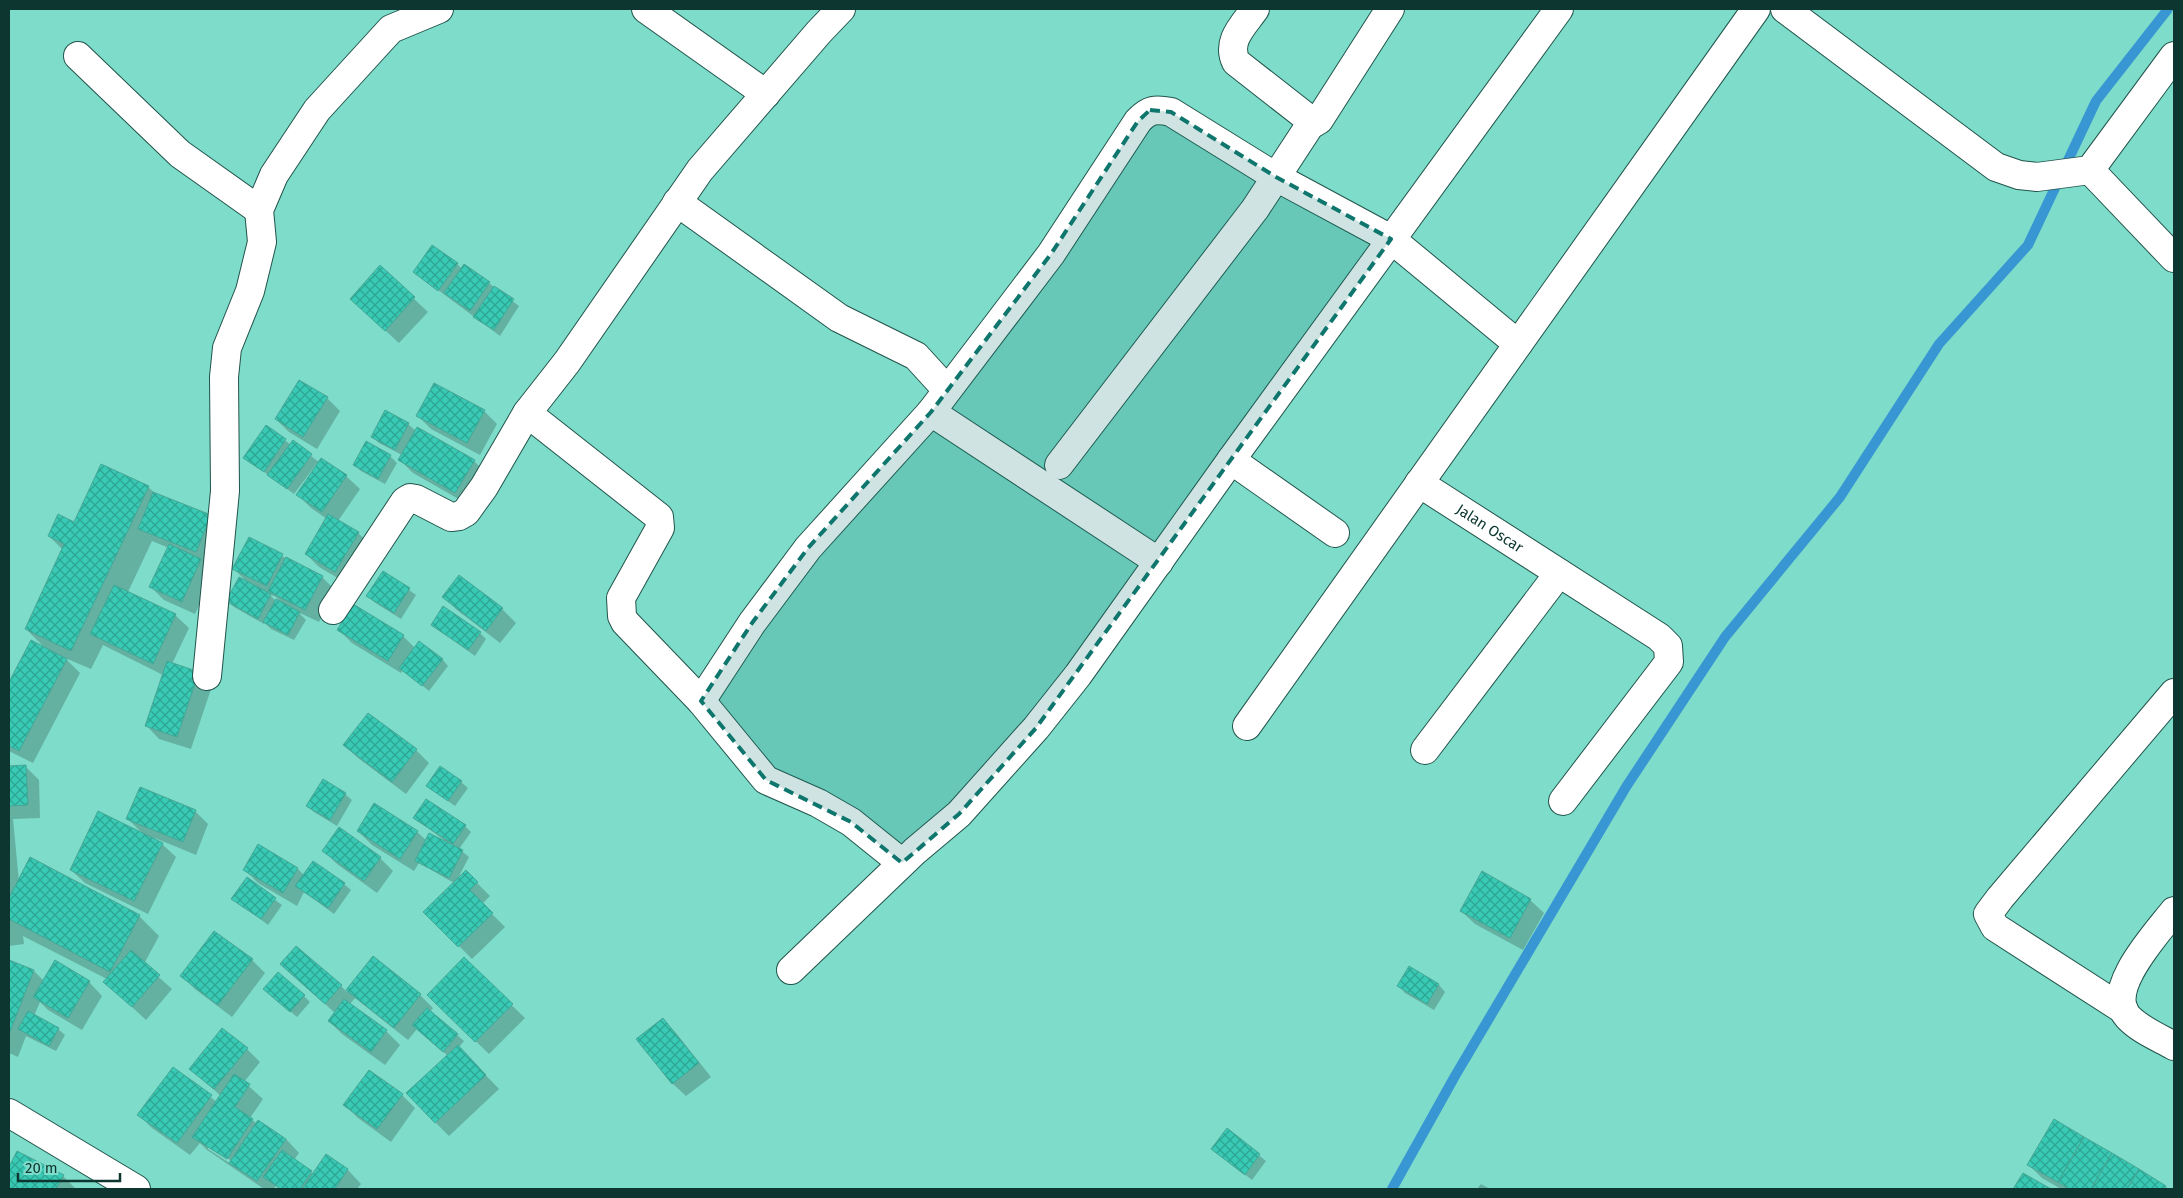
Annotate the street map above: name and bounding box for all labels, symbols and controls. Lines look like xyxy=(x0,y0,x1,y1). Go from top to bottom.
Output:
street label: Jalan Oscar xyxy=(1453,500,1527,557)
scale bar xyxy=(18,1150,120,1182)
text: 20 m xyxy=(25,1159,58,1177)

